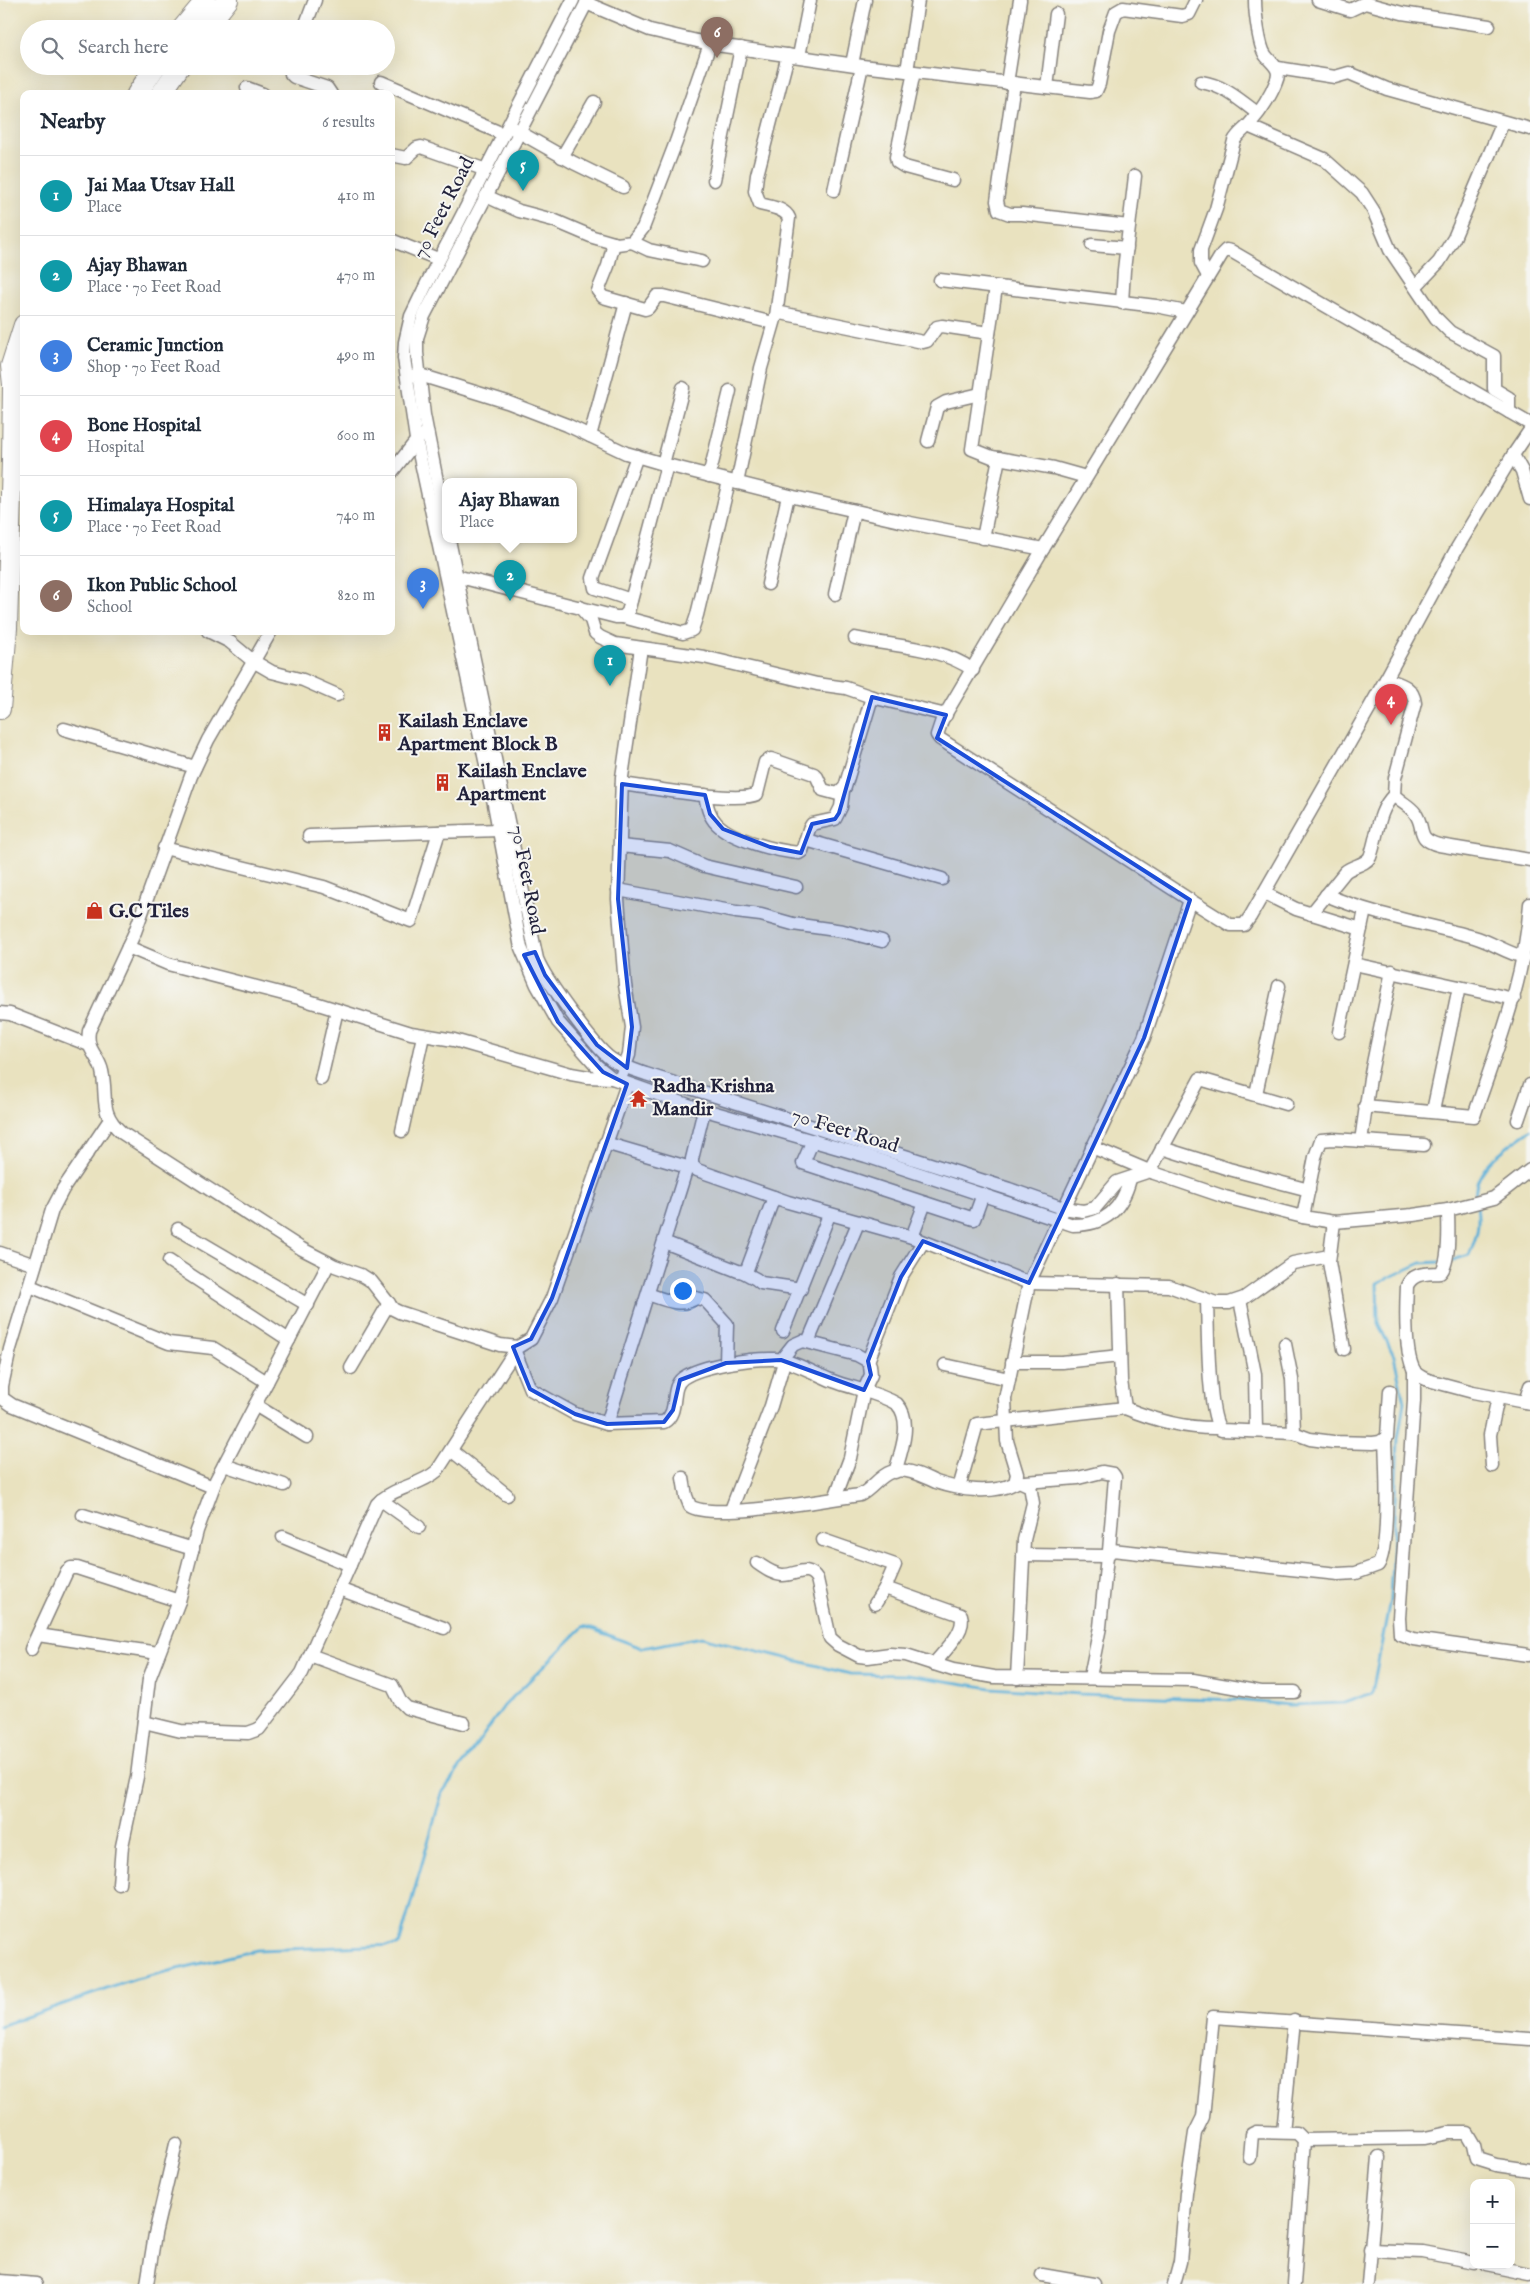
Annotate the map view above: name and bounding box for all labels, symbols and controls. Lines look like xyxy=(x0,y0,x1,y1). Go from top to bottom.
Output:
pin: 6 xyxy=(701,17,733,58)
search box xyxy=(20,20,395,75)
icon: search xyxy=(38,34,66,62)
text: Search here xyxy=(78,36,169,60)
text: Nearby xyxy=(40,109,105,136)
text: 6 results xyxy=(322,113,375,133)
pin: 5 xyxy=(507,150,539,191)
street label: 70 Feet Road xyxy=(408,153,480,263)
text: Jai Maa Utsav Hall xyxy=(87,174,234,198)
text: 1 xyxy=(53,186,59,206)
text: 410 m xyxy=(338,186,375,206)
text: Place xyxy=(87,198,122,218)
text: Ajay Bhawan xyxy=(87,254,187,278)
text: 2 xyxy=(52,266,60,286)
text: 470 m xyxy=(336,266,375,286)
text: Place · 70 Feet Road xyxy=(87,278,221,298)
text: Ceramic Junction xyxy=(87,334,224,358)
text: 3 xyxy=(53,346,59,366)
text: 490 m xyxy=(336,346,375,366)
text: Shop · 70 Feet Road xyxy=(87,358,220,378)
text: Bone Hospital xyxy=(87,414,201,438)
text: 4 xyxy=(52,426,60,446)
text: 600 m xyxy=(337,426,375,446)
text: Hospital xyxy=(87,438,144,458)
popup xyxy=(442,478,577,543)
text: Ajay Bhawan xyxy=(459,489,560,513)
text: Himalaya Hospital xyxy=(87,494,234,518)
text: 5 xyxy=(53,506,59,526)
text: 740 m xyxy=(336,506,375,526)
text: Place xyxy=(459,513,494,533)
text: Place · 70 Feet Road xyxy=(87,518,221,538)
pin: 2 xyxy=(494,560,526,601)
pin: 3 xyxy=(407,568,439,609)
text: Ikon Public School xyxy=(87,574,237,598)
text: 6 xyxy=(53,586,59,606)
text: 820 m xyxy=(338,586,375,606)
text: School xyxy=(87,598,132,618)
pin: 1 xyxy=(594,645,626,686)
pin: 4 xyxy=(1375,684,1407,725)
place label: Kailash Enclave Apartment Block B xyxy=(397,709,558,757)
building icon: Kailash Enclave Apartment Block B xyxy=(374,723,394,743)
place label: Kailash Enclave Apartment xyxy=(456,759,587,807)
building icon: Kailash Enclave Apartment xyxy=(433,773,453,793)
street label: 70 Feet Road xyxy=(504,823,550,937)
place label: G.C Tiles xyxy=(109,899,189,924)
shop icon: G.C Tiles xyxy=(85,901,105,921)
place label: Radha Krishna Mandir xyxy=(652,1074,775,1122)
temple icon: Radha Krishna Mandir xyxy=(628,1088,648,1108)
street label: 70 Feet Road xyxy=(788,1103,902,1159)
your location xyxy=(670,1278,696,1304)
map controls xyxy=(1470,2179,1515,2269)
button: + xyxy=(1470,2179,1515,2224)
button: − xyxy=(1470,2224,1515,2269)

